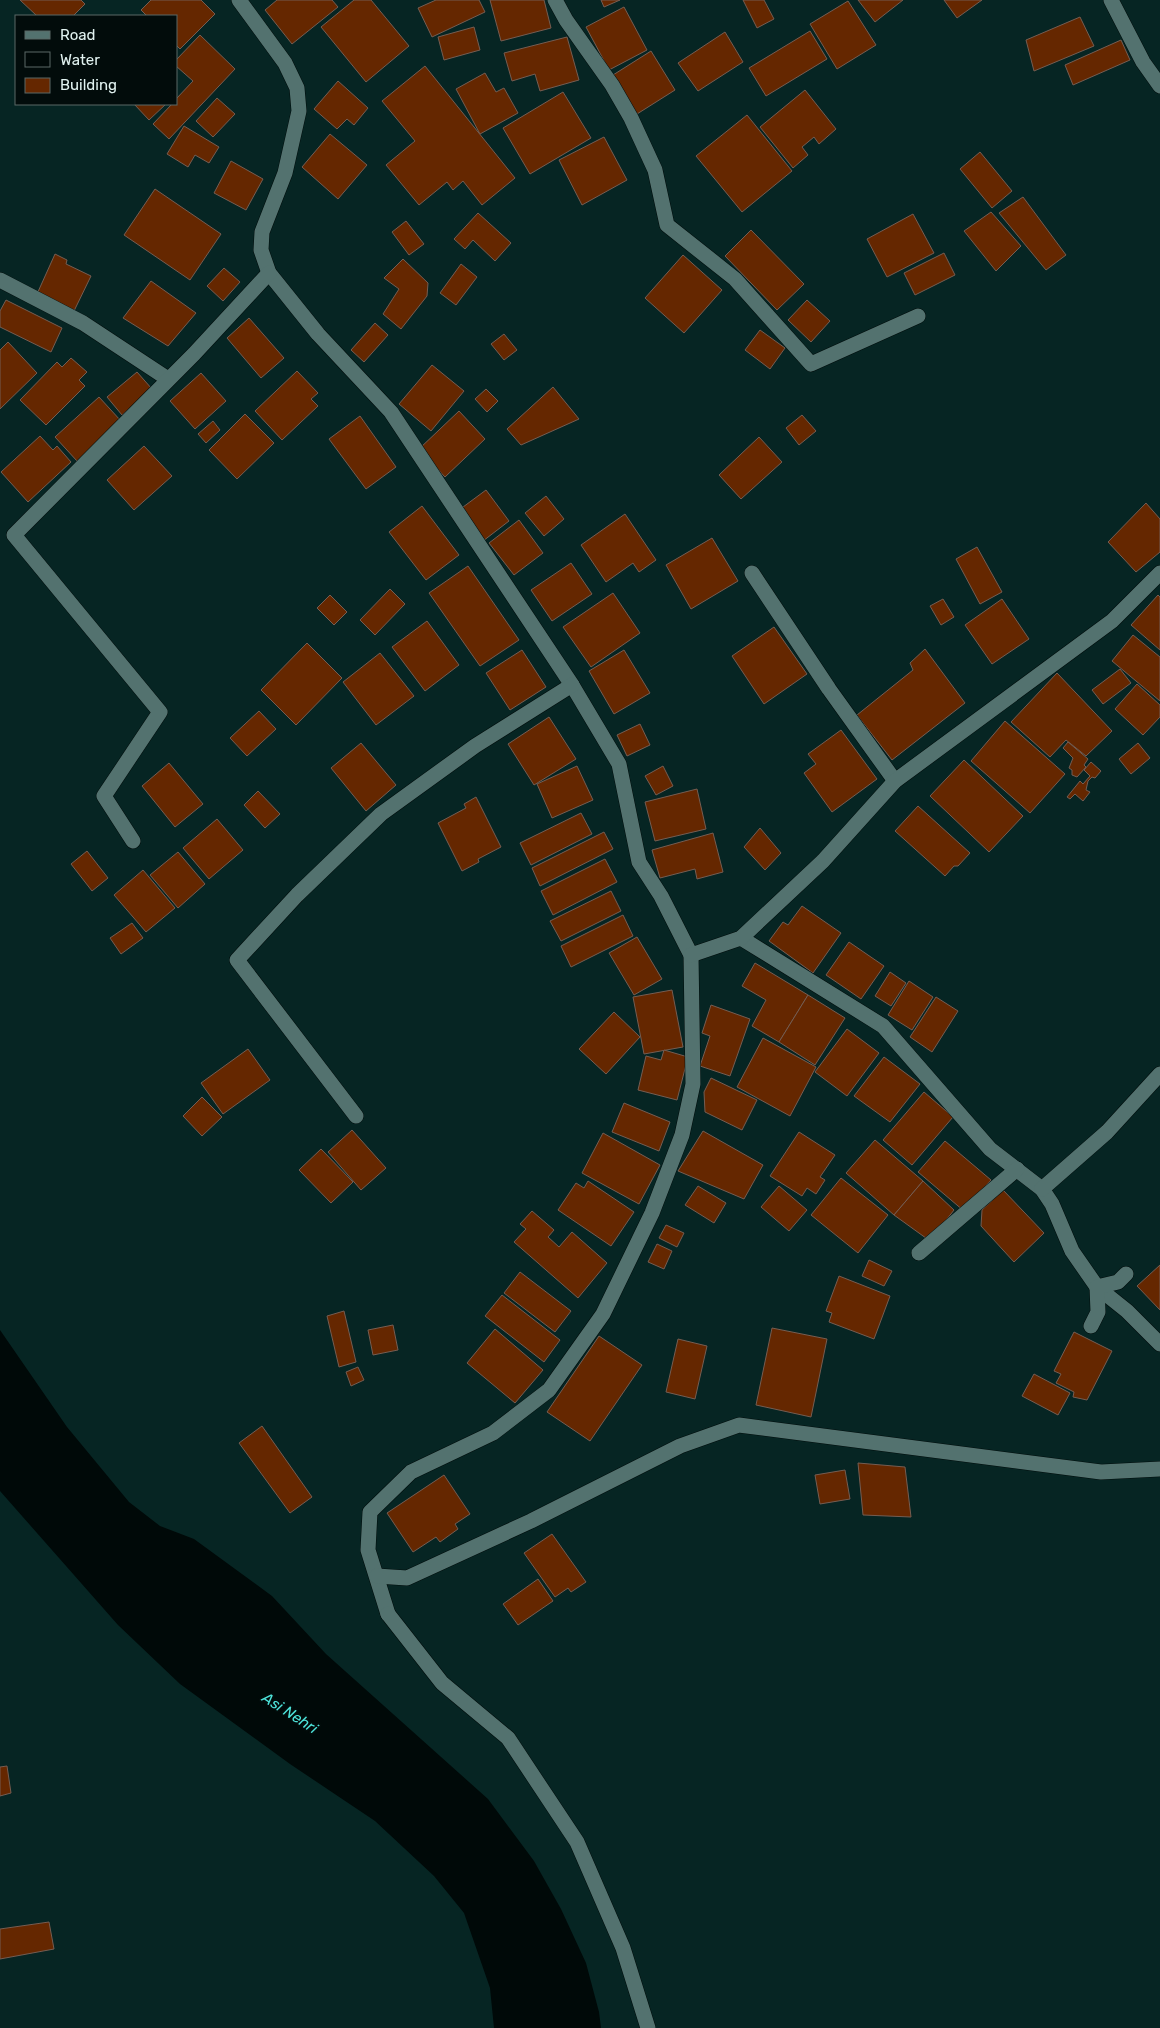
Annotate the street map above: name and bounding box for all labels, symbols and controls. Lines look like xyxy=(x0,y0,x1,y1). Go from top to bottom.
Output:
legend xyxy=(15,15,178,105)
text: Road xyxy=(60,26,96,44)
text: Water xyxy=(60,51,100,69)
text: Building xyxy=(60,76,117,94)
water label: Asi Nehri xyxy=(258,1688,321,1738)

